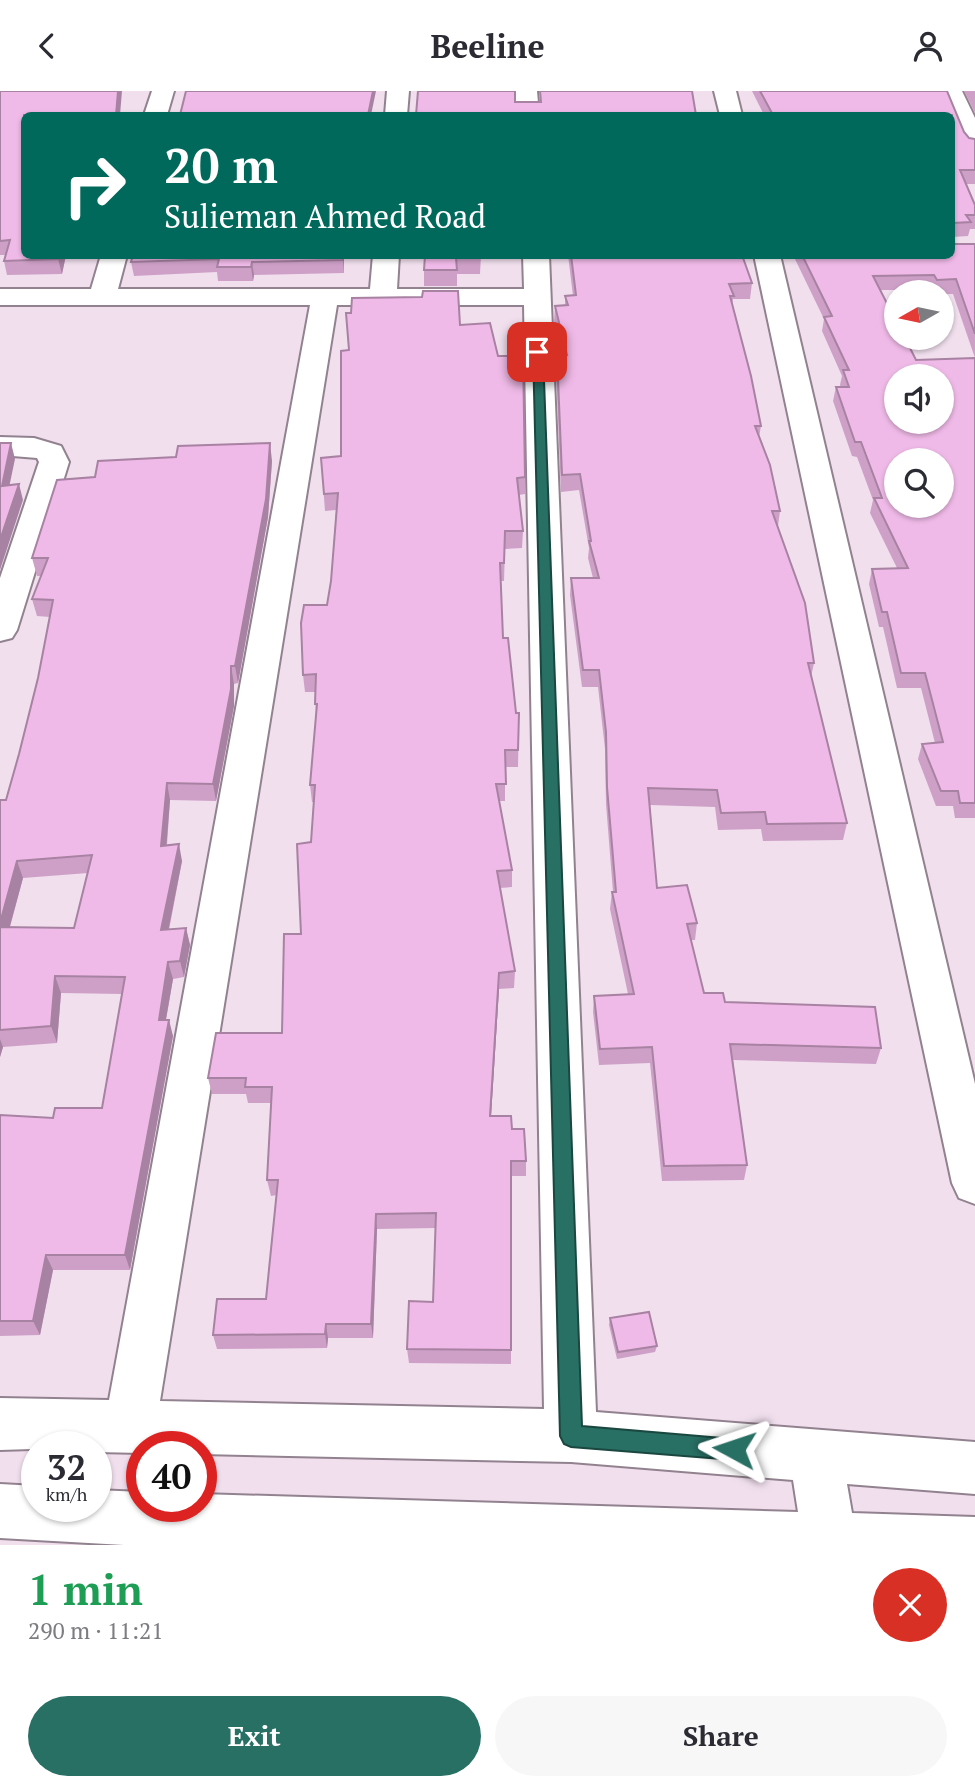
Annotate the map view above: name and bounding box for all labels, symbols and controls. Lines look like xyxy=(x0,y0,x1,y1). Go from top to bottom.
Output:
text: Beeline xyxy=(430,25,545,67)
icon: back xyxy=(28,27,66,65)
icon: person xyxy=(909,27,947,65)
text: 20 m xyxy=(164,132,278,197)
icon: right xyxy=(49,140,140,231)
text: Sulieman Ahmed Road xyxy=(164,195,486,237)
north arrow xyxy=(884,280,954,350)
map controls xyxy=(884,280,954,518)
pin xyxy=(507,322,567,382)
icon: arrive xyxy=(518,333,556,371)
button: sound xyxy=(884,364,954,434)
button: search xyxy=(884,448,954,518)
position arrow xyxy=(697,1412,771,1486)
speed limit sign: 40 xyxy=(126,1431,217,1522)
text: 32 xyxy=(47,1444,86,1490)
text: km/h xyxy=(46,1482,87,1506)
text: 1 min xyxy=(28,1561,143,1617)
button: close xyxy=(873,1568,947,1642)
text: 290 m · 11:21 xyxy=(28,1615,163,1646)
button: Exit xyxy=(28,1696,481,1776)
button: Share xyxy=(495,1696,947,1776)

